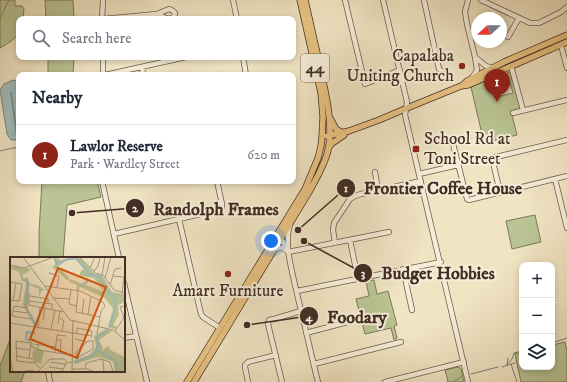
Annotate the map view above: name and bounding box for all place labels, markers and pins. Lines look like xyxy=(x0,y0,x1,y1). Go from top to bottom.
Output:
place label: Capalaba Uniting Church xyxy=(347,45,455,87)
marker: Capalaba Uniting Church xyxy=(457,61,467,71)
pin: 1 xyxy=(484,69,510,102)
place label: School Rd at Toni Street xyxy=(424,128,511,170)
marker: School Rd at Toni Street xyxy=(411,144,421,154)
callout: Frontier Coffee House xyxy=(336,173,530,203)
callout: Randolph Frames xyxy=(125,193,287,223)
callout: Budget Hobbies xyxy=(353,258,502,288)
marker: Amart Furniture xyxy=(223,269,233,279)
place label: Amart Furniture xyxy=(173,280,283,302)
callout: Foodary xyxy=(299,301,395,331)

